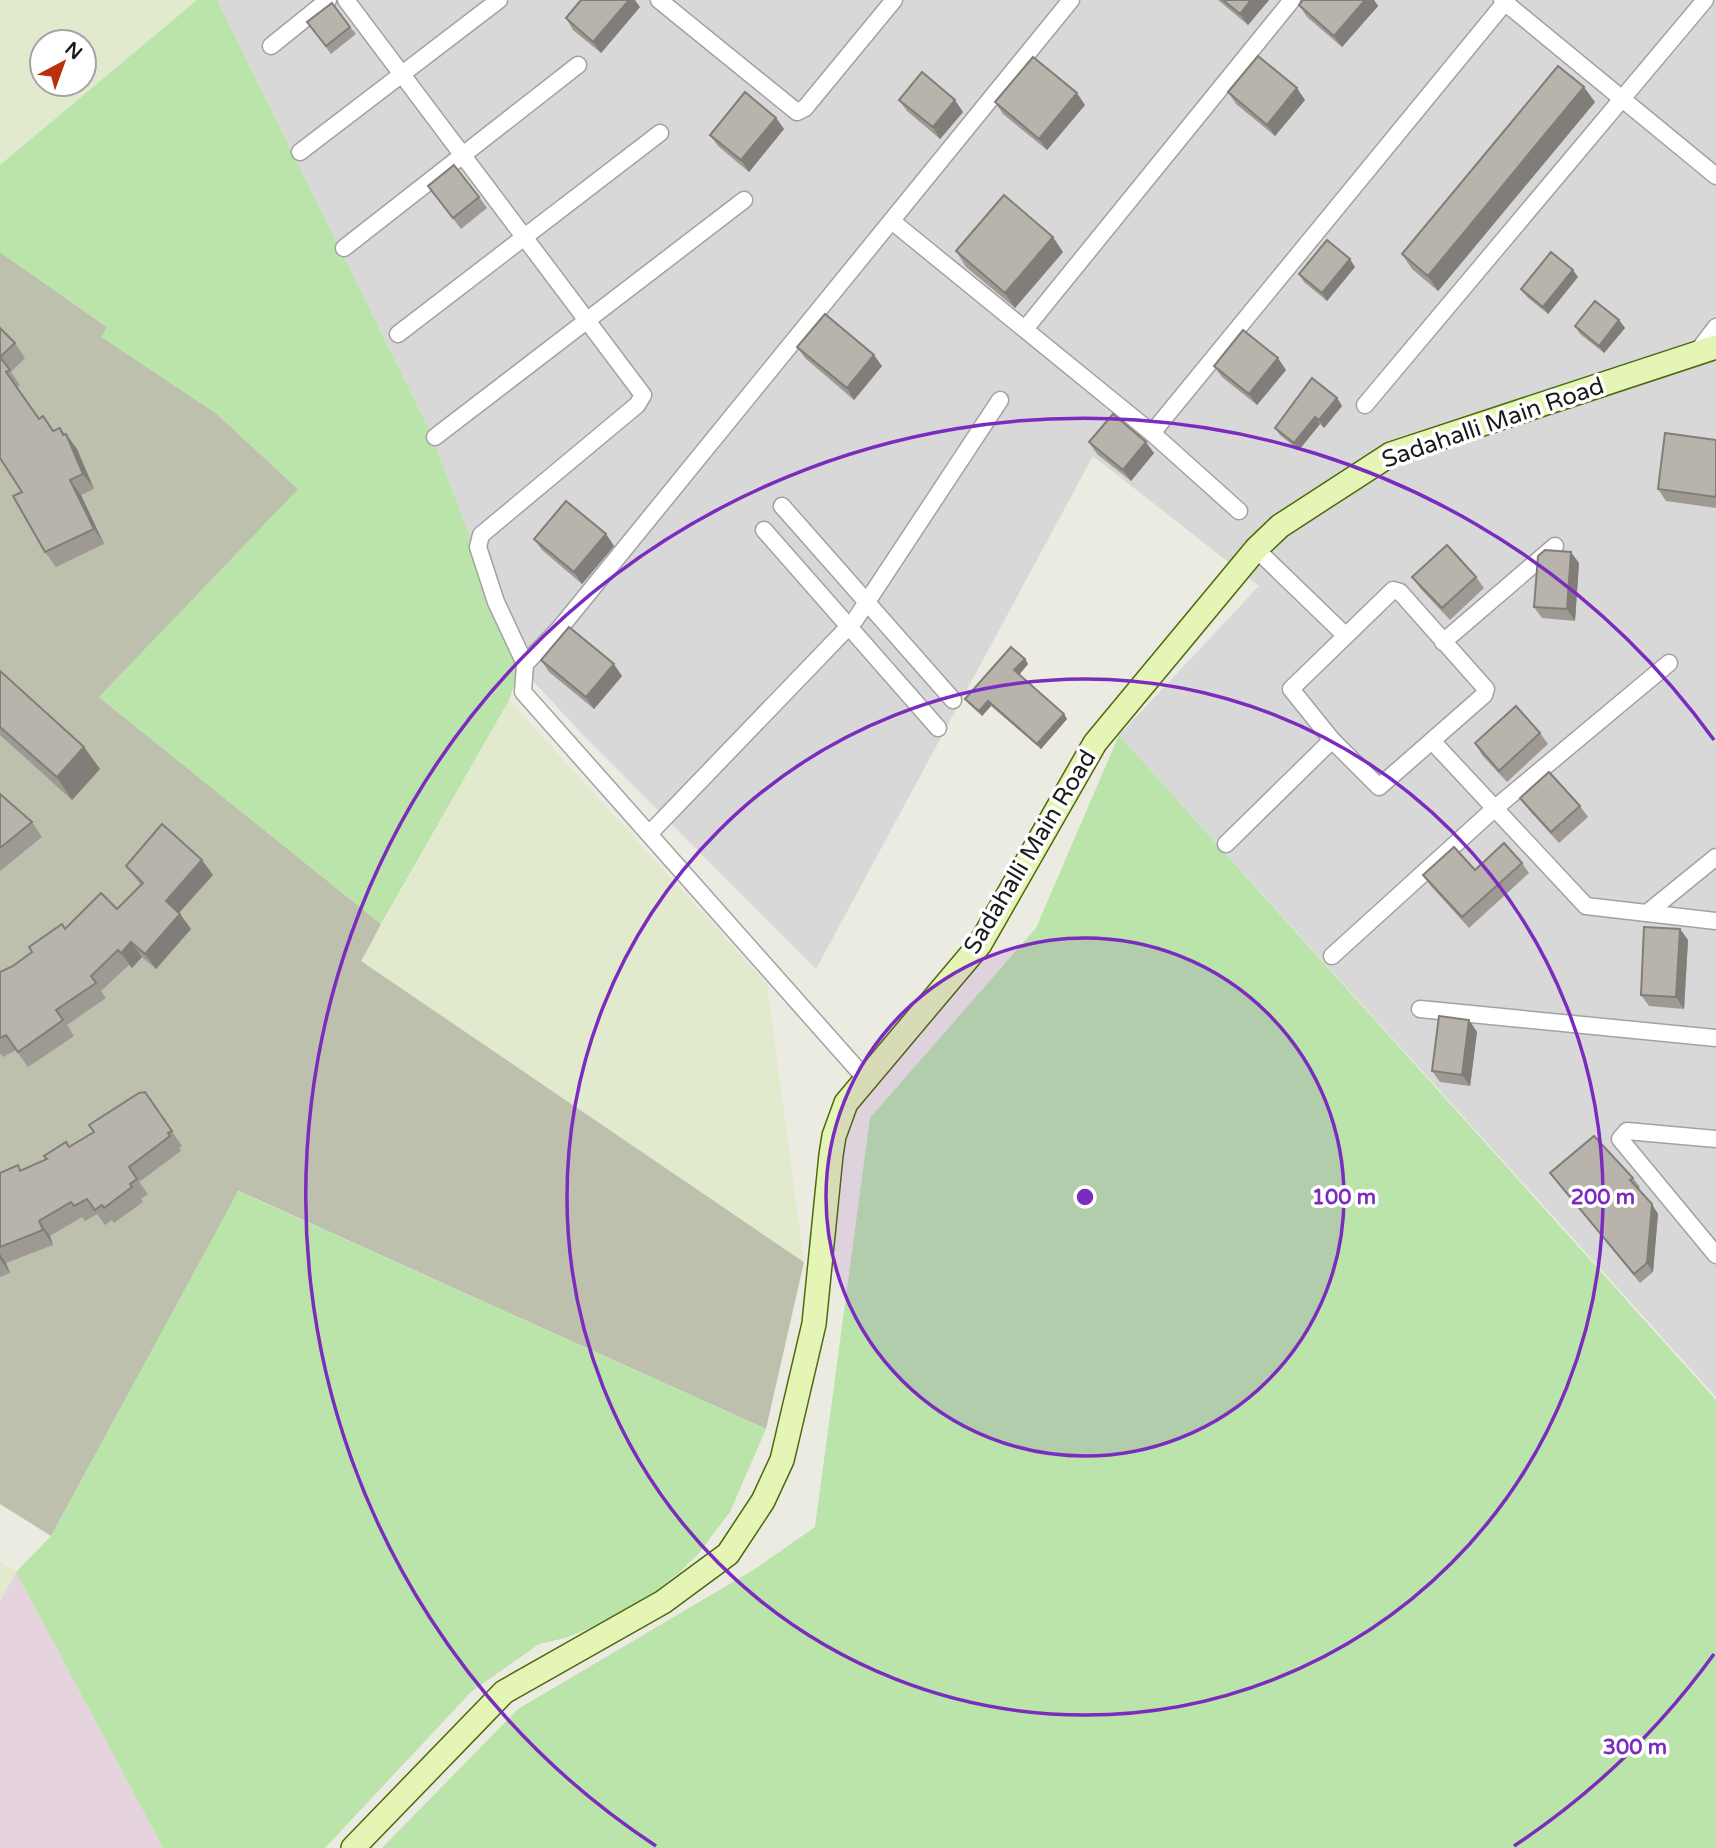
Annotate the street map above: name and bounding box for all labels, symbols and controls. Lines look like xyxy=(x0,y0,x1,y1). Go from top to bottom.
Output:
north arrow xyxy=(28,28,98,98)
text: N xyxy=(61,38,86,64)
street label: Sadahalli Main Road xyxy=(1378,371,1608,475)
street label: Sadahalli Main Road xyxy=(958,745,1102,959)
centre of rings xyxy=(1073,1185,1097,1209)
text: 100 m xyxy=(1312,1185,1376,1210)
text: 200 m xyxy=(1571,1185,1635,1210)
text: 300 m xyxy=(1603,1735,1667,1760)

